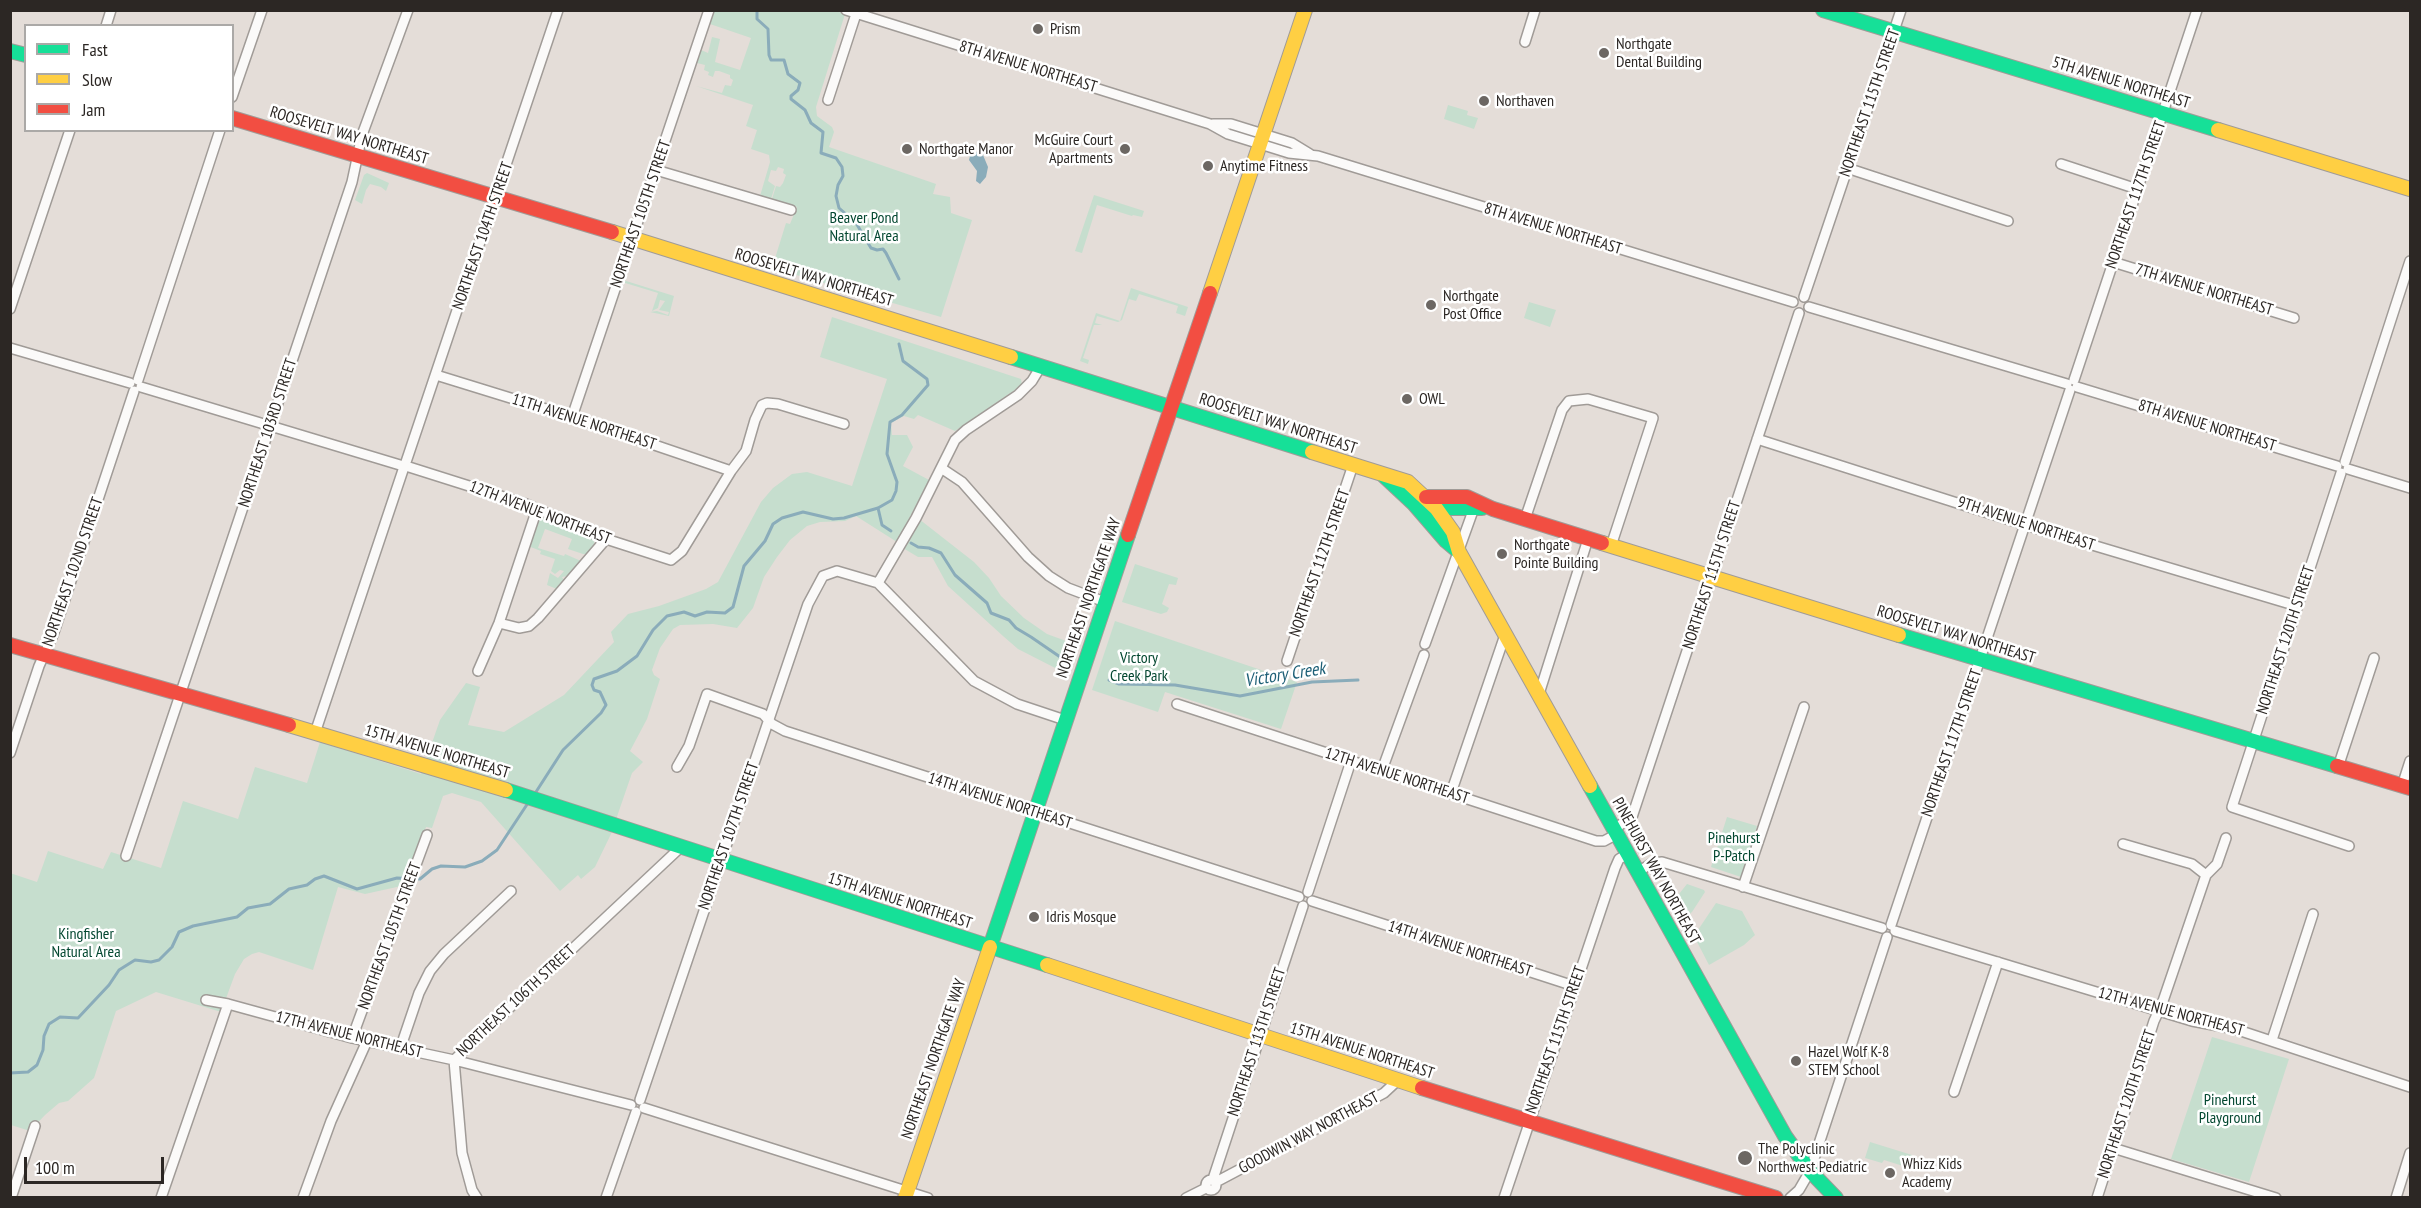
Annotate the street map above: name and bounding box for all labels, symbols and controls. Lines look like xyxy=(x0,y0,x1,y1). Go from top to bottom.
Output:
place label: Prism xyxy=(1050,19,1080,39)
marker: Prism xyxy=(1031,22,1045,36)
legend xyxy=(24,24,234,132)
street label: NORTHEAST 115TH STREET xyxy=(1836,27,1904,179)
place label: Northgate Dental Building xyxy=(1616,34,1702,72)
street label: 8TH AVENUE NORTHEAST xyxy=(957,37,1099,97)
text: Fast xyxy=(82,38,108,61)
marker: Northgate Dental Building xyxy=(1597,46,1611,60)
street label: 5TH AVENUE NORTHEAST xyxy=(2050,53,2192,113)
text: Slow xyxy=(82,68,112,91)
place label: Northaven xyxy=(1496,91,1554,111)
marker: Northaven xyxy=(1477,94,1491,108)
text: Jam xyxy=(82,98,105,121)
street label: ROOSEVELT WAY NORTHEAST xyxy=(268,103,430,169)
street label: NORTHEAST 117TH STREET xyxy=(2102,119,2170,271)
place label: McGuire Court Apartments xyxy=(1035,130,1113,168)
street label: NORTHEAST 105TH STREET xyxy=(607,138,675,290)
place label: Northgate Manor xyxy=(919,139,1013,159)
marker: Northgate Manor xyxy=(900,142,914,156)
marker: McGuire Court Apartments xyxy=(1118,142,1132,156)
place label: Anytime Fitness xyxy=(1220,156,1308,176)
marker: Anytime Fitness xyxy=(1201,159,1215,173)
street label: NORTHEAST 104TH STREET xyxy=(449,160,517,312)
street label: 8TH AVENUE NORTHEAST xyxy=(1482,199,1624,259)
park label: Beaver Pond Natural Area xyxy=(829,208,899,246)
street label: ROOSEVELT WAY NORTHEAST xyxy=(733,245,895,311)
street label: 7TH AVENUE NORTHEAST xyxy=(2133,260,2275,320)
place label: Northgate Post Office xyxy=(1443,286,1502,324)
marker: Northgate Post Office xyxy=(1424,298,1438,312)
street label: NORTHEAST 103RD STREET xyxy=(235,356,301,510)
street label: ROOSEVELT WAY NORTHEAST xyxy=(1197,389,1359,459)
place label: OWL xyxy=(1419,389,1445,409)
street label: 11TH AVENUE NORTHEAST xyxy=(510,390,658,454)
marker: OWL xyxy=(1400,392,1414,406)
street label: 8TH AVENUE NORTHEAST xyxy=(2136,396,2278,456)
street label: 12TH AVENUE NORTHEAST xyxy=(466,477,614,549)
street label: NORTHEAST 112TH STREET xyxy=(1286,487,1354,639)
street label: 9TH AVENUE NORTHEAST xyxy=(1955,493,2097,555)
street label: NORTHEAST 102ND STREET xyxy=(38,495,108,649)
street label: NORTHEAST 115TH STREET xyxy=(1679,498,1745,652)
street label: NORTHEAST NORTHGATE WAY xyxy=(1053,515,1125,681)
place label: Northgate Pointe Building xyxy=(1514,535,1598,573)
marker: Northgate Pointe Building xyxy=(1495,547,1509,561)
street label: NORTHEAST 120TH STREET xyxy=(2253,563,2319,717)
street label: ROOSEVELT WAY NORTHEAST xyxy=(1875,602,2037,668)
park label: Victory Creek Park xyxy=(1110,648,1168,686)
water label: Victory Creek xyxy=(1243,658,1327,692)
street label: NORTHEAST 117TH STREET xyxy=(1918,667,1986,819)
street label: 15TH AVENUE NORTHEAST xyxy=(362,721,512,783)
street label: 12TH AVENUE NORTHEAST xyxy=(1323,744,1471,808)
street label: NORTHEAST 107TH STREET xyxy=(695,760,763,912)
street label: 14TH AVENUE NORTHEAST xyxy=(926,769,1074,833)
street label: PINEHURST WAY NORTHEAST xyxy=(1608,794,1704,948)
park label: Pinehurst P-Patch xyxy=(1708,828,1760,866)
street label: NORTHEAST 105TH STREET xyxy=(354,860,426,1012)
street label: 15TH AVENUE NORTHEAST xyxy=(826,869,974,933)
place label: Idris Mosque xyxy=(1046,907,1116,927)
marker: Idris Mosque xyxy=(1027,910,1041,924)
street label: 14TH AVENUE NORTHEAST xyxy=(1386,917,1534,981)
park label: Kingfisher Natural Area xyxy=(51,924,121,962)
street label: NORTHEAST 106TH STREET xyxy=(453,941,579,1061)
street label: NORTHEAST 115TH STREET xyxy=(1522,964,1590,1116)
street label: NORTHEAST 113TH STREET xyxy=(1224,965,1290,1119)
street label: NORTHEAST NORTHGATE WAY xyxy=(898,976,970,1142)
street label: 12TH AVENUE NORTHEAST xyxy=(2096,983,2246,1041)
street label: 17TH AVENUE NORTHEAST xyxy=(274,1007,424,1063)
street label: 15TH AVENUE NORTHEAST xyxy=(1288,1019,1436,1083)
street label: NORTHEAST 120TH STREET xyxy=(2094,1027,2160,1181)
place label: Hazel Wolf K-8 STEM School xyxy=(1808,1042,1889,1080)
marker: Hazel Wolf K-8 STEM School xyxy=(1789,1054,1803,1068)
street label: GOODWIN WAY NORTHEAST xyxy=(1236,1088,1382,1178)
park label: Pinehurst Playground xyxy=(2199,1090,2261,1128)
place label: The Polyclinic Northwest Pediatric xyxy=(1758,1139,1867,1177)
scale bar xyxy=(27,1145,166,1183)
marker: The Polyclinic Northwest Pediatric xyxy=(1736,1149,1754,1167)
place label: Whizz Kids Academy xyxy=(1902,1154,1962,1192)
text: 100 m xyxy=(35,1156,75,1179)
marker: Whizz Kids Academy xyxy=(1883,1166,1897,1180)

